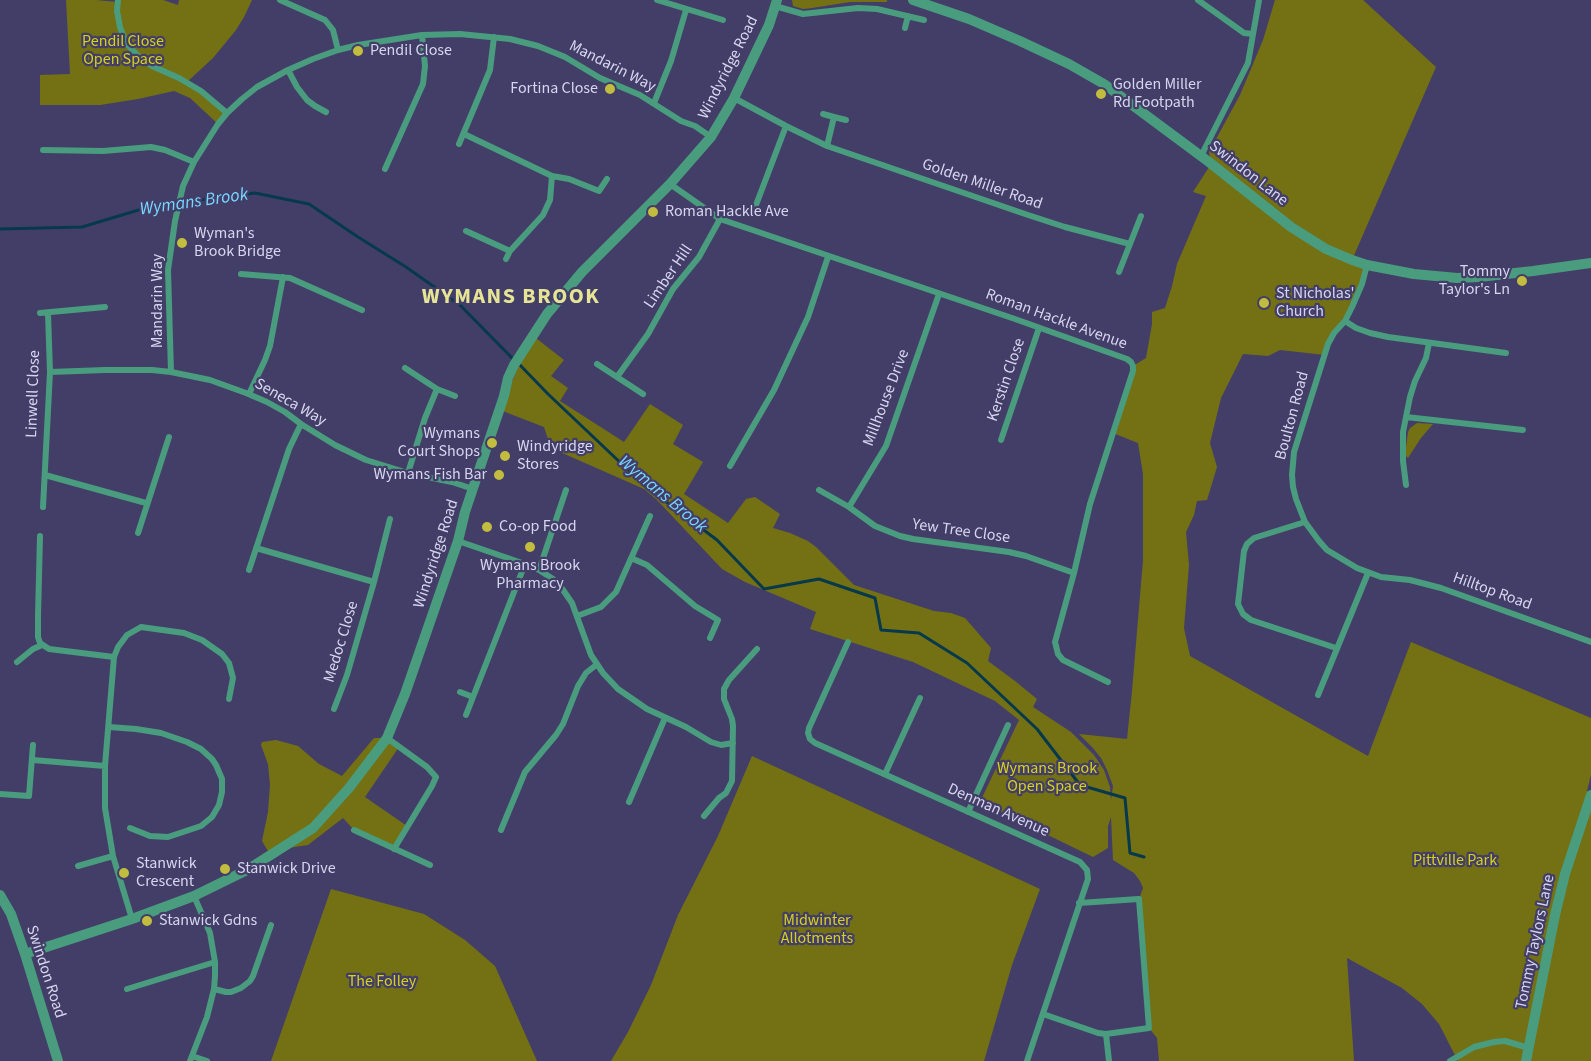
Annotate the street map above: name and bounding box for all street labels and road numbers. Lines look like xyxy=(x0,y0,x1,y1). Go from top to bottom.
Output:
street label: Windyridge Road xyxy=(695,13,763,123)
street label: Mandarin Way xyxy=(565,37,659,97)
street label: Swindon Lane xyxy=(1205,137,1291,211)
street label: Golden Miller Road xyxy=(919,155,1045,215)
street label: Limber Hill xyxy=(641,241,697,313)
street label: Mandarin Way xyxy=(148,254,168,348)
street label: Roman Hackle Avenue xyxy=(983,285,1129,355)
street label: Kerstin Close xyxy=(984,336,1030,424)
street label: Millhouse Drive xyxy=(860,347,914,449)
street label: Linwell Close xyxy=(23,350,45,438)
street label: Boulton Road xyxy=(1272,370,1314,462)
street label: Seneca Way xyxy=(251,375,329,431)
street label: Windyridge Road xyxy=(410,497,464,611)
street label: Yew Tree Close xyxy=(911,516,1011,548)
street label: Hilltop Road xyxy=(1450,569,1534,615)
street label: Medoc Close xyxy=(321,599,363,685)
street label: Denman Avenue xyxy=(944,780,1052,842)
street label: Tommy Taylors Lane xyxy=(1512,873,1560,1011)
street label: Swindon Road xyxy=(21,923,69,1021)

